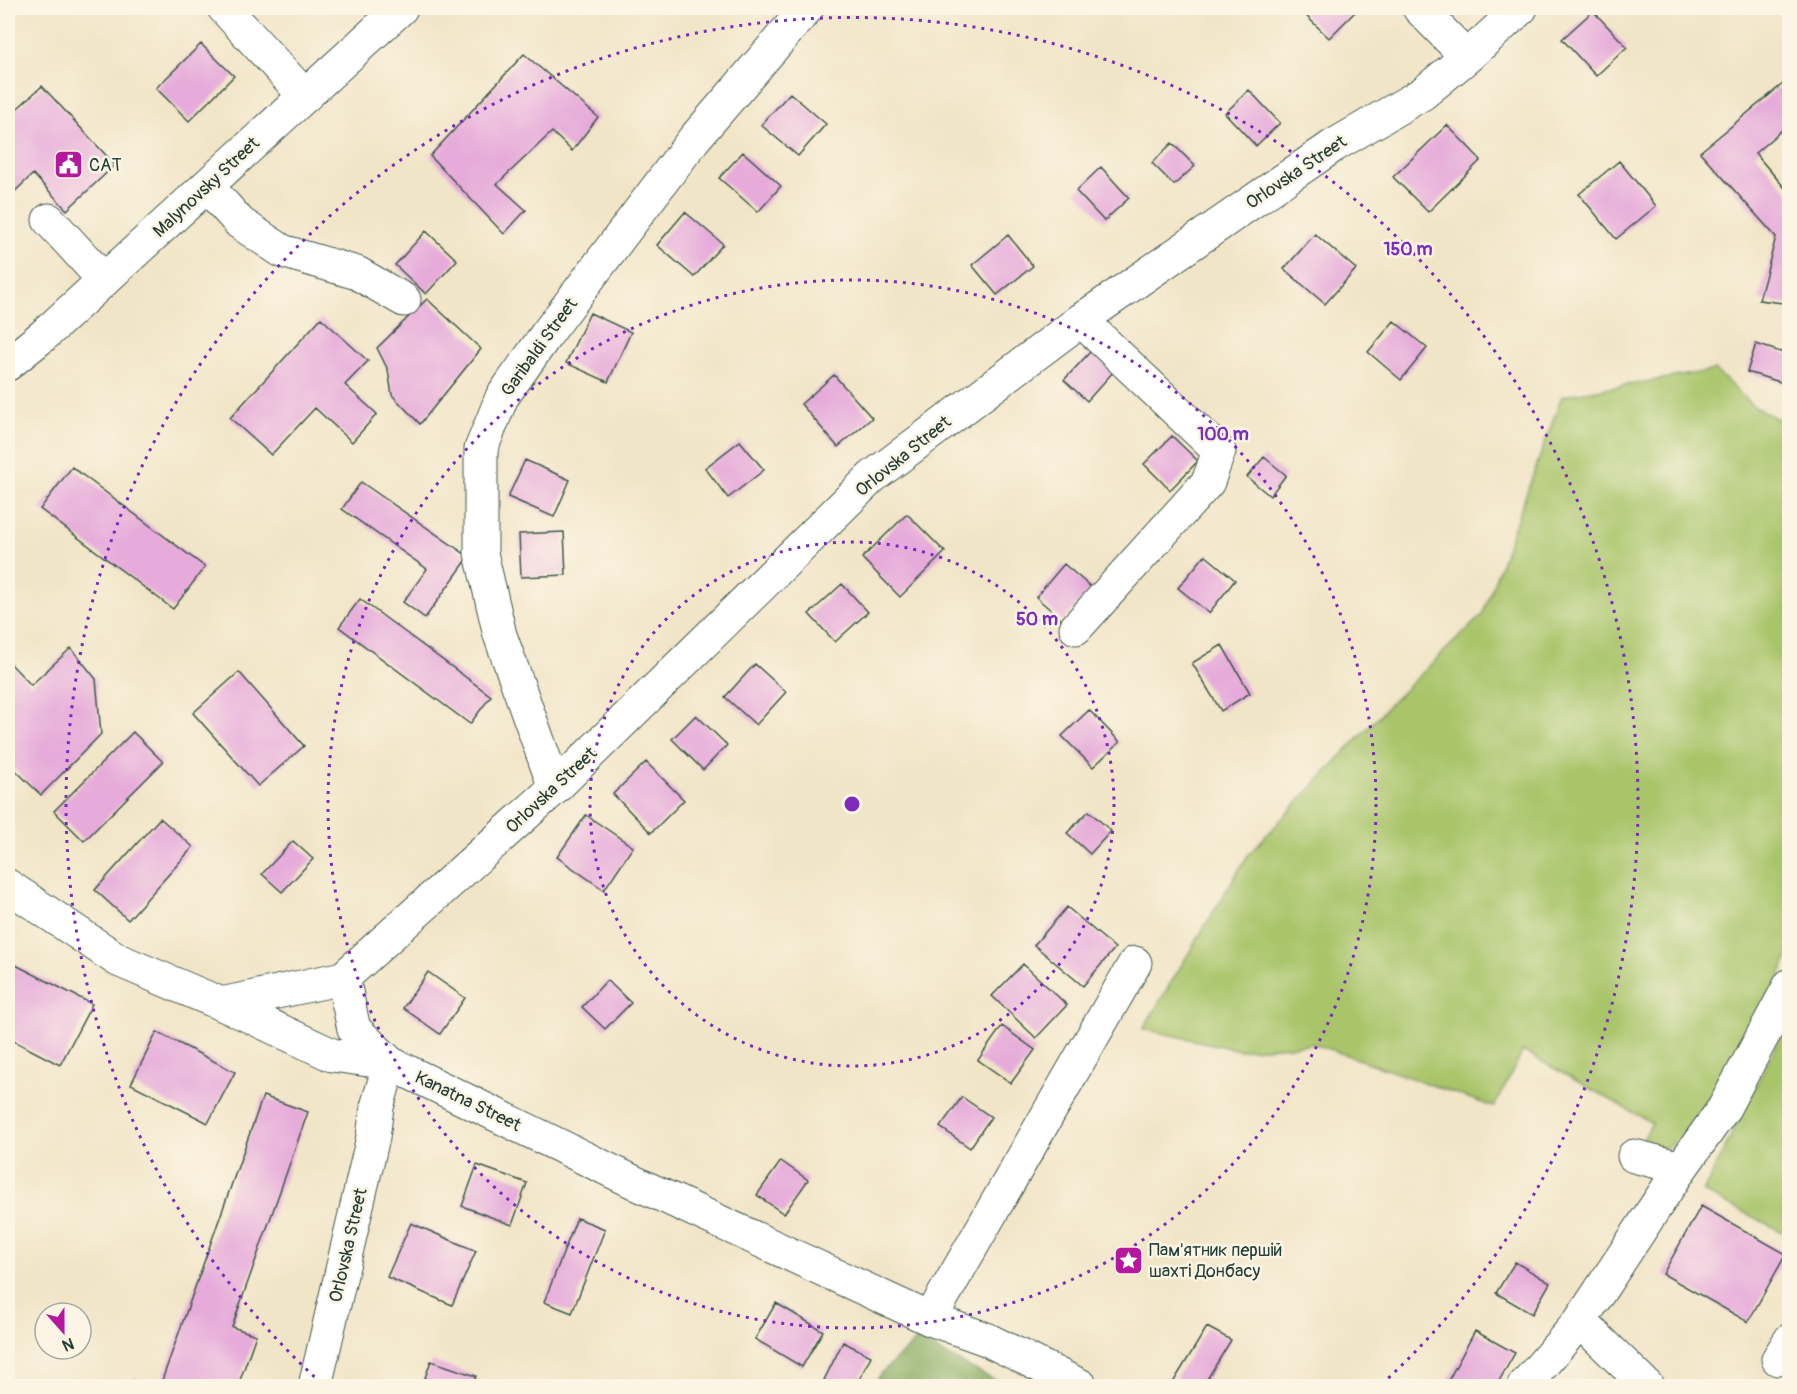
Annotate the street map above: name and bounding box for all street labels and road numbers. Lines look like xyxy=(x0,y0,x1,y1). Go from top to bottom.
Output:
street label: Orlovska Street xyxy=(1242,130,1352,215)
street label: Malynovsky Street xyxy=(148,132,265,243)
street label: Garibaldi Street xyxy=(496,293,583,401)
street label: Orlovska Street xyxy=(851,410,956,502)
street label: Orlovska Street xyxy=(501,742,602,839)
street label: Kanatna Street xyxy=(411,1066,525,1137)
street label: Orlovska Street xyxy=(324,1185,373,1304)

